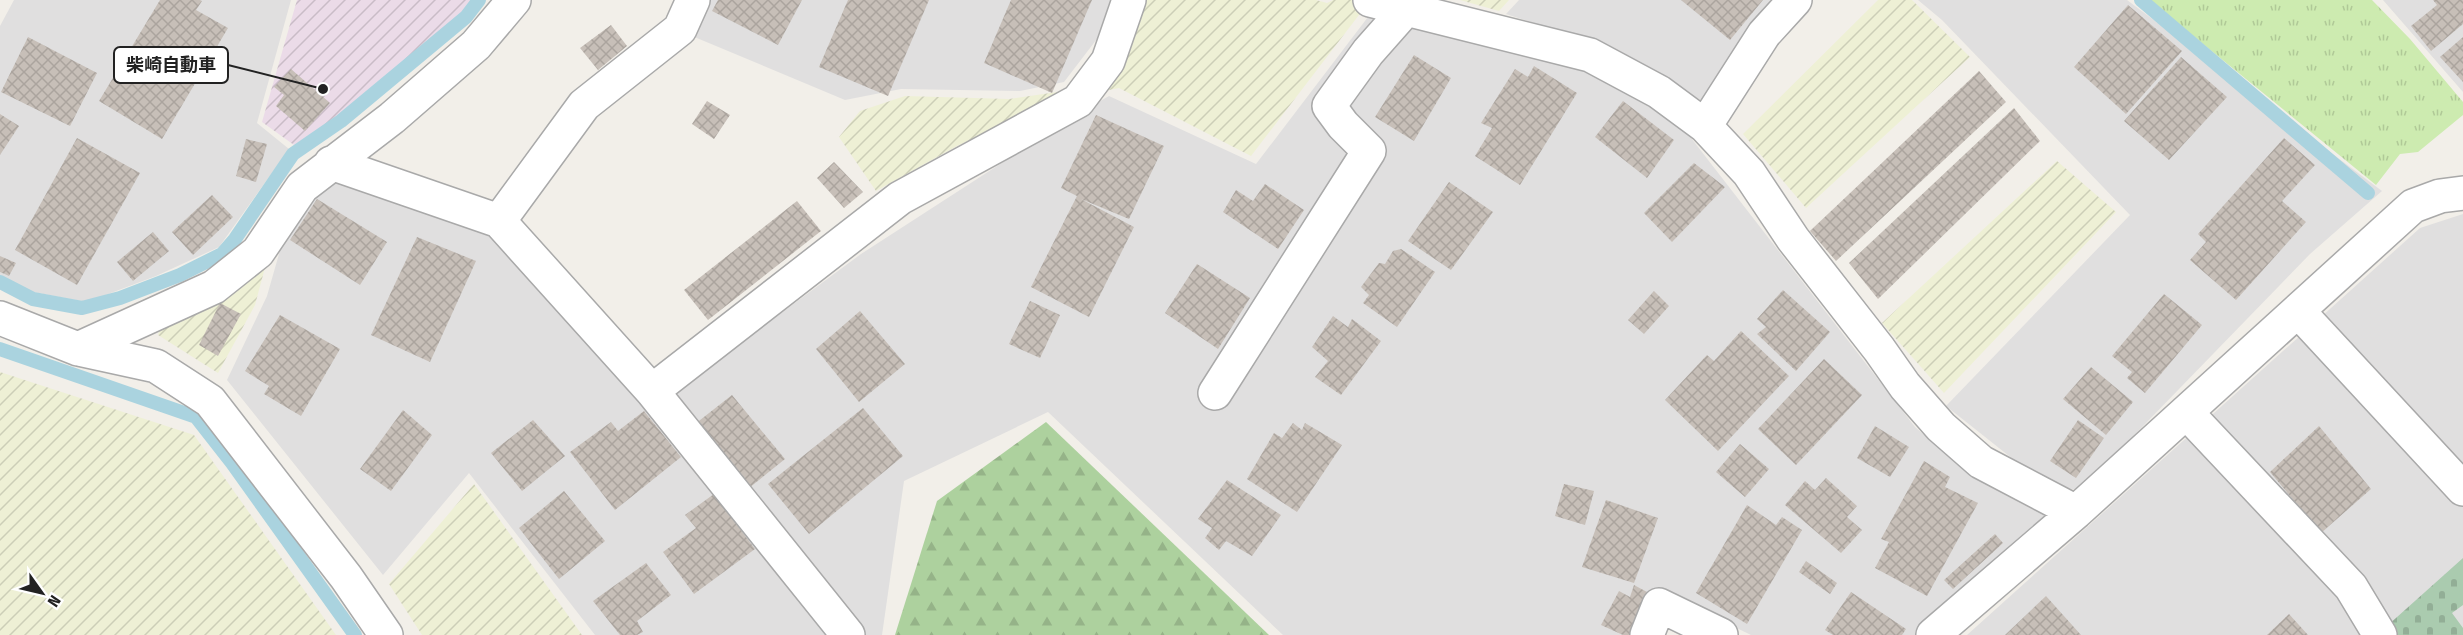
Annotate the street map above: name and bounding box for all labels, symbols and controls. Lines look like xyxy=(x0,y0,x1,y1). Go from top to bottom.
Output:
callout: 柴崎自動車 xyxy=(114,47,228,83)
text: 柴崎自動車 xyxy=(126,54,216,76)
north arrow xyxy=(12,563,72,623)
text: N xyxy=(43,592,65,610)

